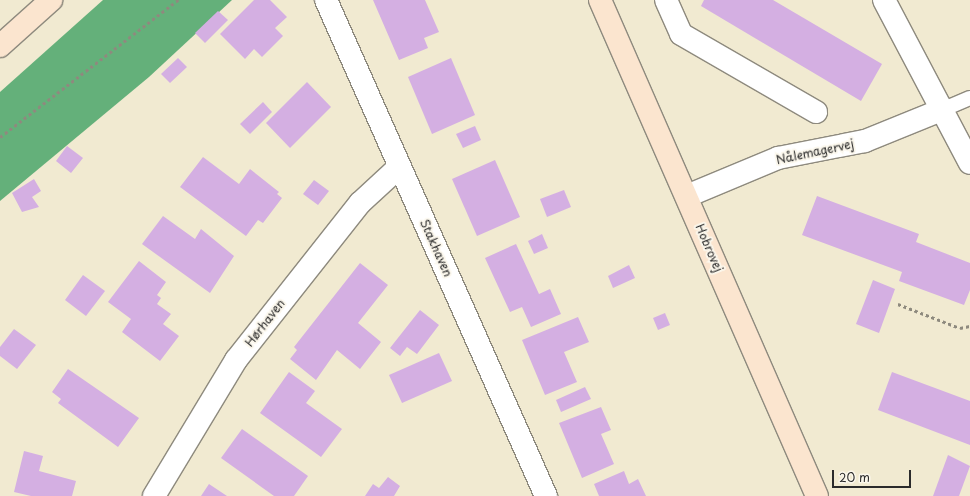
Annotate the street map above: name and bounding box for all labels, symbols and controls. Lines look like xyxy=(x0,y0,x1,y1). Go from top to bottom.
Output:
street label: Nålemagervej xyxy=(775,137,855,167)
street label: Stakhaven xyxy=(417,217,455,279)
street label: Hobrovej xyxy=(692,222,726,274)
street label: Hørhaven xyxy=(242,296,288,350)
scale bar xyxy=(834,462,913,488)
text: 20 m xyxy=(839,468,870,486)

